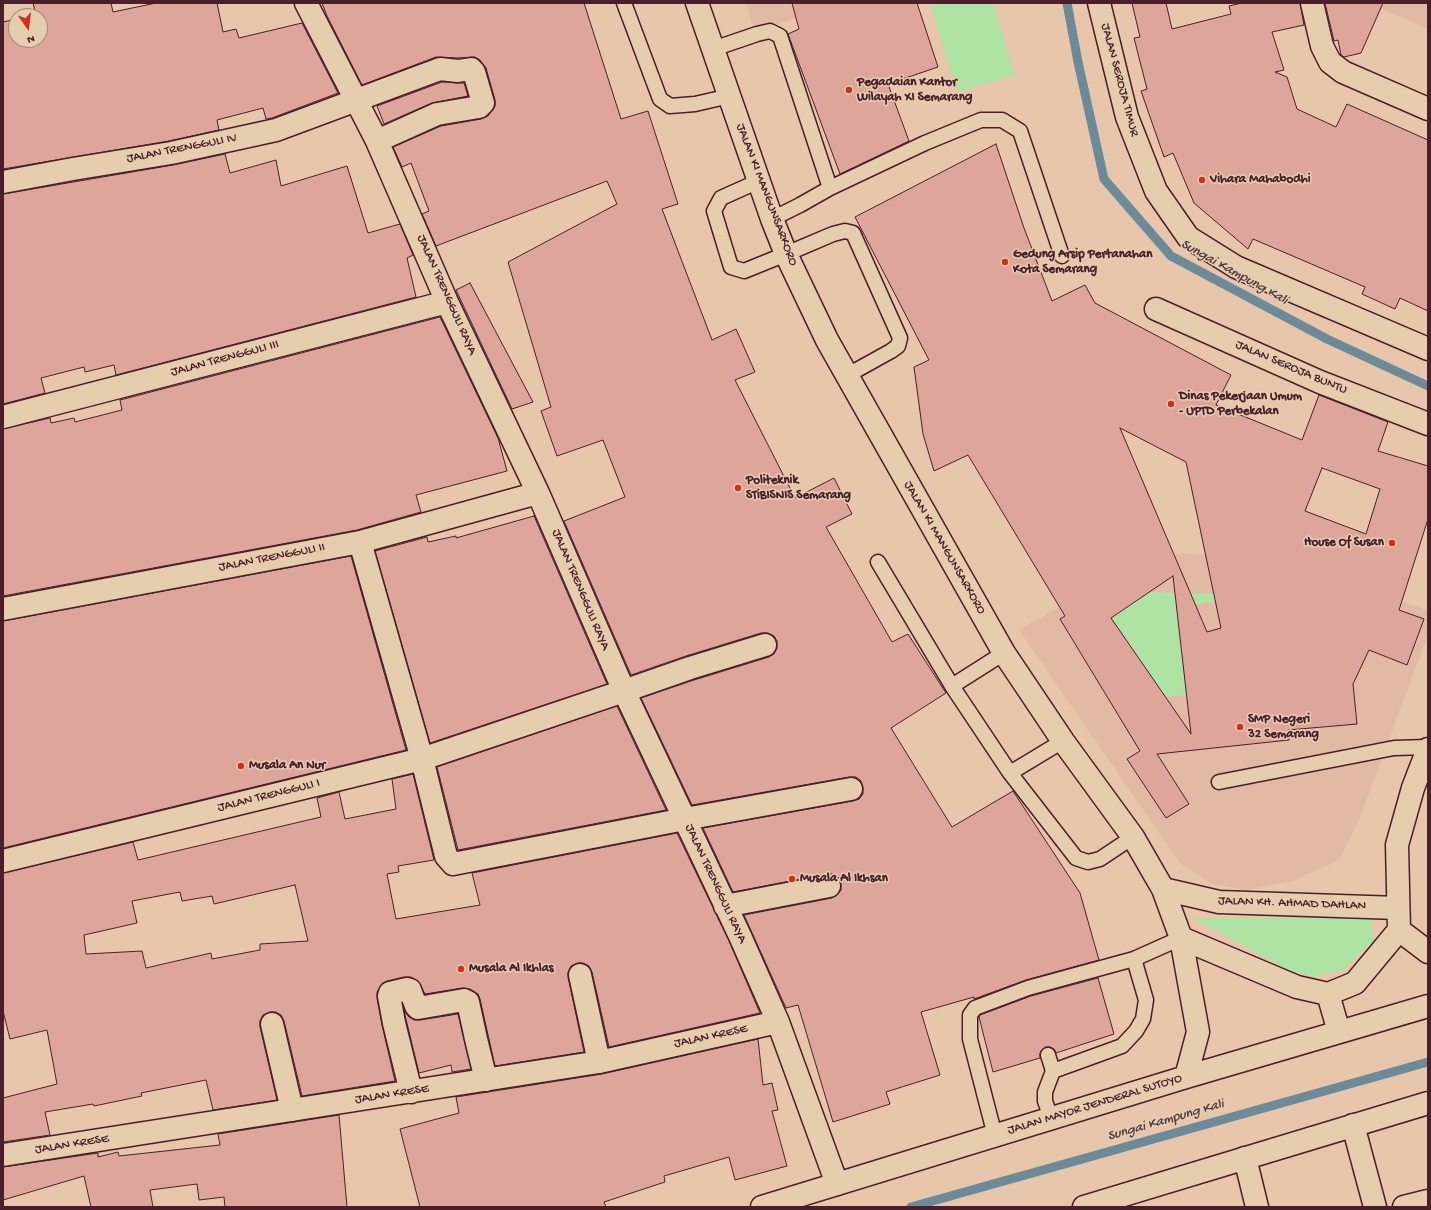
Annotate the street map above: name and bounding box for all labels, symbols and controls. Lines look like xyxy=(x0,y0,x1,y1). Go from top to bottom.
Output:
north arrow xyxy=(8,8,48,48)
street label: JALAN SEROJA TIMUR xyxy=(1096,22,1142,138)
text: N xyxy=(26,32,36,45)
place label: Pegadaian Kantor Wilayah XI Semarang xyxy=(857,75,972,106)
marker: Pegadaian Kantor Wilayah XI Semarang xyxy=(844,85,854,95)
street label: JALAN KI MANGUNSARKORO xyxy=(732,122,800,268)
street label: JALAN TRENGGULI IV xyxy=(125,131,239,167)
place label: Vihara Mahabodhi xyxy=(1210,172,1311,188)
marker: Vihara Mahabodhi xyxy=(1197,175,1207,185)
street label: JALAN TRENGGULI RAYA xyxy=(412,232,480,358)
water label: Sungai Kampung Kali xyxy=(1177,237,1291,309)
place label: Gedung Arsip Pertanahan Kota Semarang xyxy=(1013,247,1152,278)
marker: Gedung Arsip Pertanahan Kota Semarang xyxy=(1000,257,1010,267)
street label: JALAN TRENGGULI III xyxy=(169,337,281,381)
street label: JALAN SEROJA BUNTU xyxy=(1233,337,1349,399)
place label: Dinas Pekerjaan Umum - UPTD Perbekalan xyxy=(1179,389,1302,420)
marker: Dinas Pekerjaan Umum - UPTD Perbekalan xyxy=(1166,399,1176,409)
place label: Politeknik STiBISNIS Semarang xyxy=(746,473,851,504)
street label: JALAN KI MANGUNSARKORO xyxy=(899,479,989,617)
marker: Politeknik STiBISNIS Semarang xyxy=(733,483,743,493)
street label: JALAN TRENGGULI RAYA xyxy=(547,527,613,653)
place label: House Of Susan xyxy=(1304,535,1384,551)
marker: House Of Susan xyxy=(1387,538,1397,548)
street label: JALAN TRENGGULI II xyxy=(217,540,327,576)
place label: SMP Negeri 32 Semarang xyxy=(1248,712,1319,743)
marker: SMP Negeri 32 Semarang xyxy=(1235,722,1245,732)
place label: Musala An Nur xyxy=(249,758,325,774)
marker: Musala An Nur xyxy=(236,761,246,771)
street label: JALAN TRENGGULI I xyxy=(216,776,322,816)
street label: JALAN TRENGGULI RAYA xyxy=(680,822,750,946)
place label: Musala Al Ikhsan xyxy=(800,871,888,887)
marker: Musala Al Ikhsan xyxy=(787,874,797,884)
street label: JALAN KH. AHMAD DAHLAN xyxy=(1218,894,1366,914)
place label: Musala Al Ikhlas xyxy=(469,961,554,977)
marker: Musala Al Ikhlas xyxy=(456,964,466,974)
street label: JALAN KRESE xyxy=(673,1022,749,1052)
street label: JALAN MAYOR JENDERAL SUTOYO xyxy=(1006,1071,1184,1139)
street label: JALAN KRESE xyxy=(354,1081,430,1109)
water label: Sungai Kampung Kali xyxy=(1106,1096,1226,1146)
street label: JALAN KRESE xyxy=(34,1131,110,1159)

